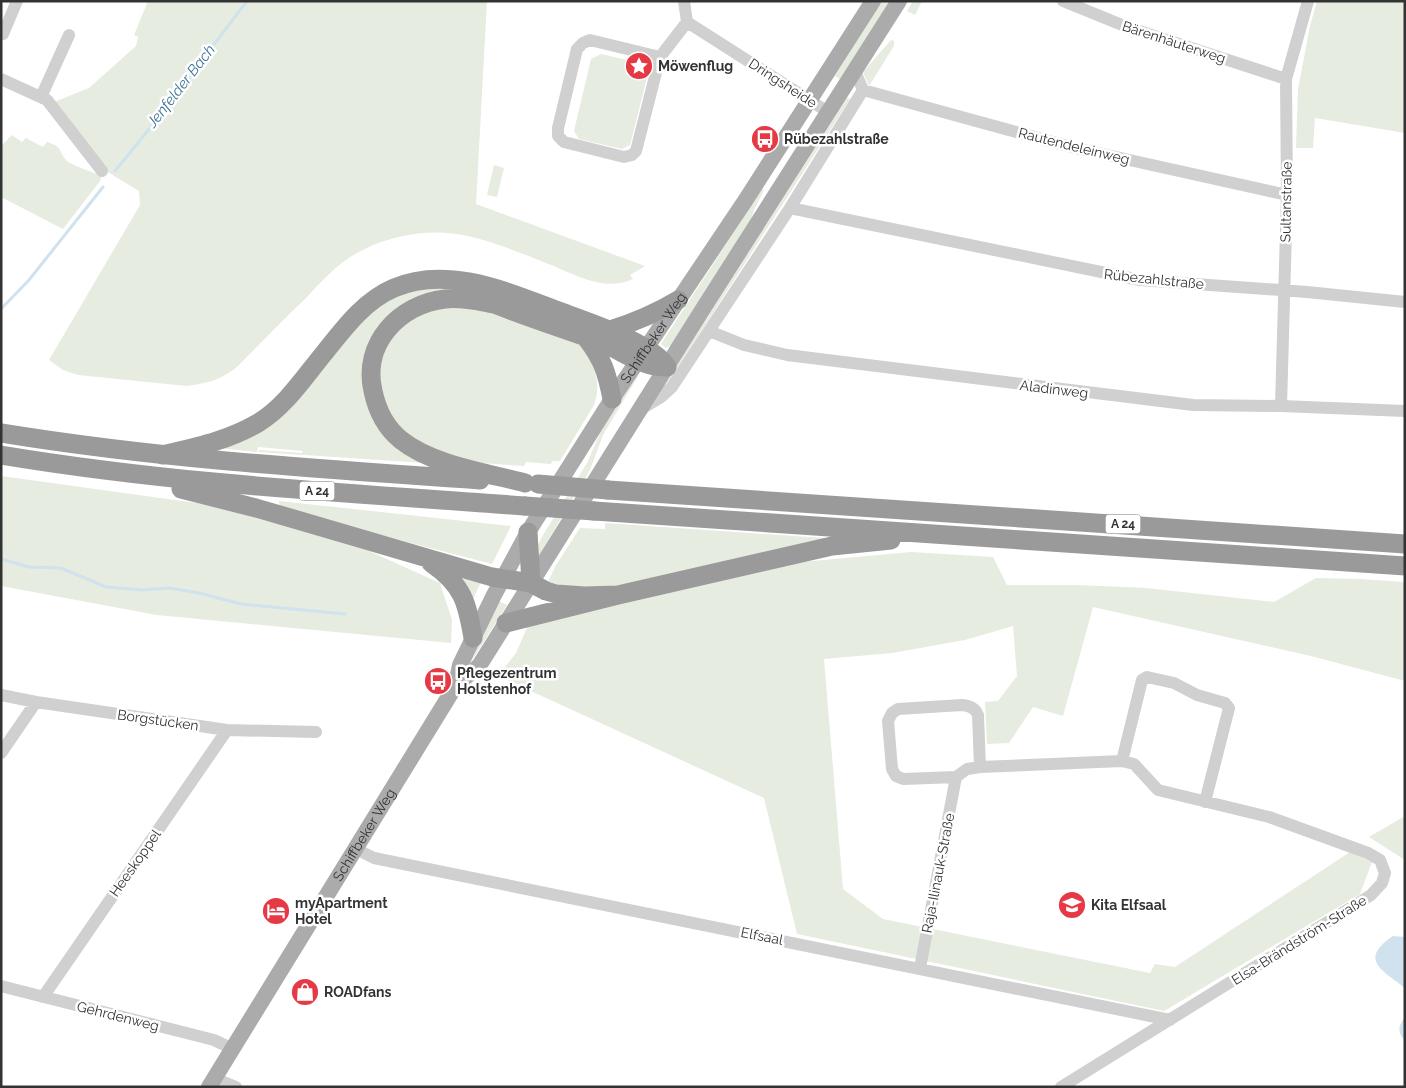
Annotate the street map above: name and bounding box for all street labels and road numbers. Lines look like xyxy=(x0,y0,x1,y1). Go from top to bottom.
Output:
street label: Bärenhäuterweg xyxy=(1120,18,1228,66)
street label: Dringsheide xyxy=(746,55,820,111)
street label: Rautendeleinweg xyxy=(1017,124,1131,168)
street label: Sultanstraße xyxy=(1277,161,1295,243)
street label: Rübezahlstraße xyxy=(1103,266,1205,292)
street label: Schiffbeker Weg xyxy=(617,289,689,386)
street label: Aladinweg xyxy=(1019,377,1089,401)
road number: A 24 xyxy=(300,482,334,501)
road number: A 24 xyxy=(1106,514,1140,534)
street label: Borgstücken xyxy=(116,706,200,734)
street label: Schiffbeker Weg xyxy=(329,785,399,884)
street label: Raja-Ilinauk-Straße xyxy=(919,812,957,934)
street label: Heeskoppel xyxy=(106,826,164,900)
street label: Elsa-Brändström-Straße xyxy=(1229,892,1369,988)
street label: Elfsaal xyxy=(739,924,785,948)
street label: Gehrdenweg xyxy=(75,998,161,1034)

